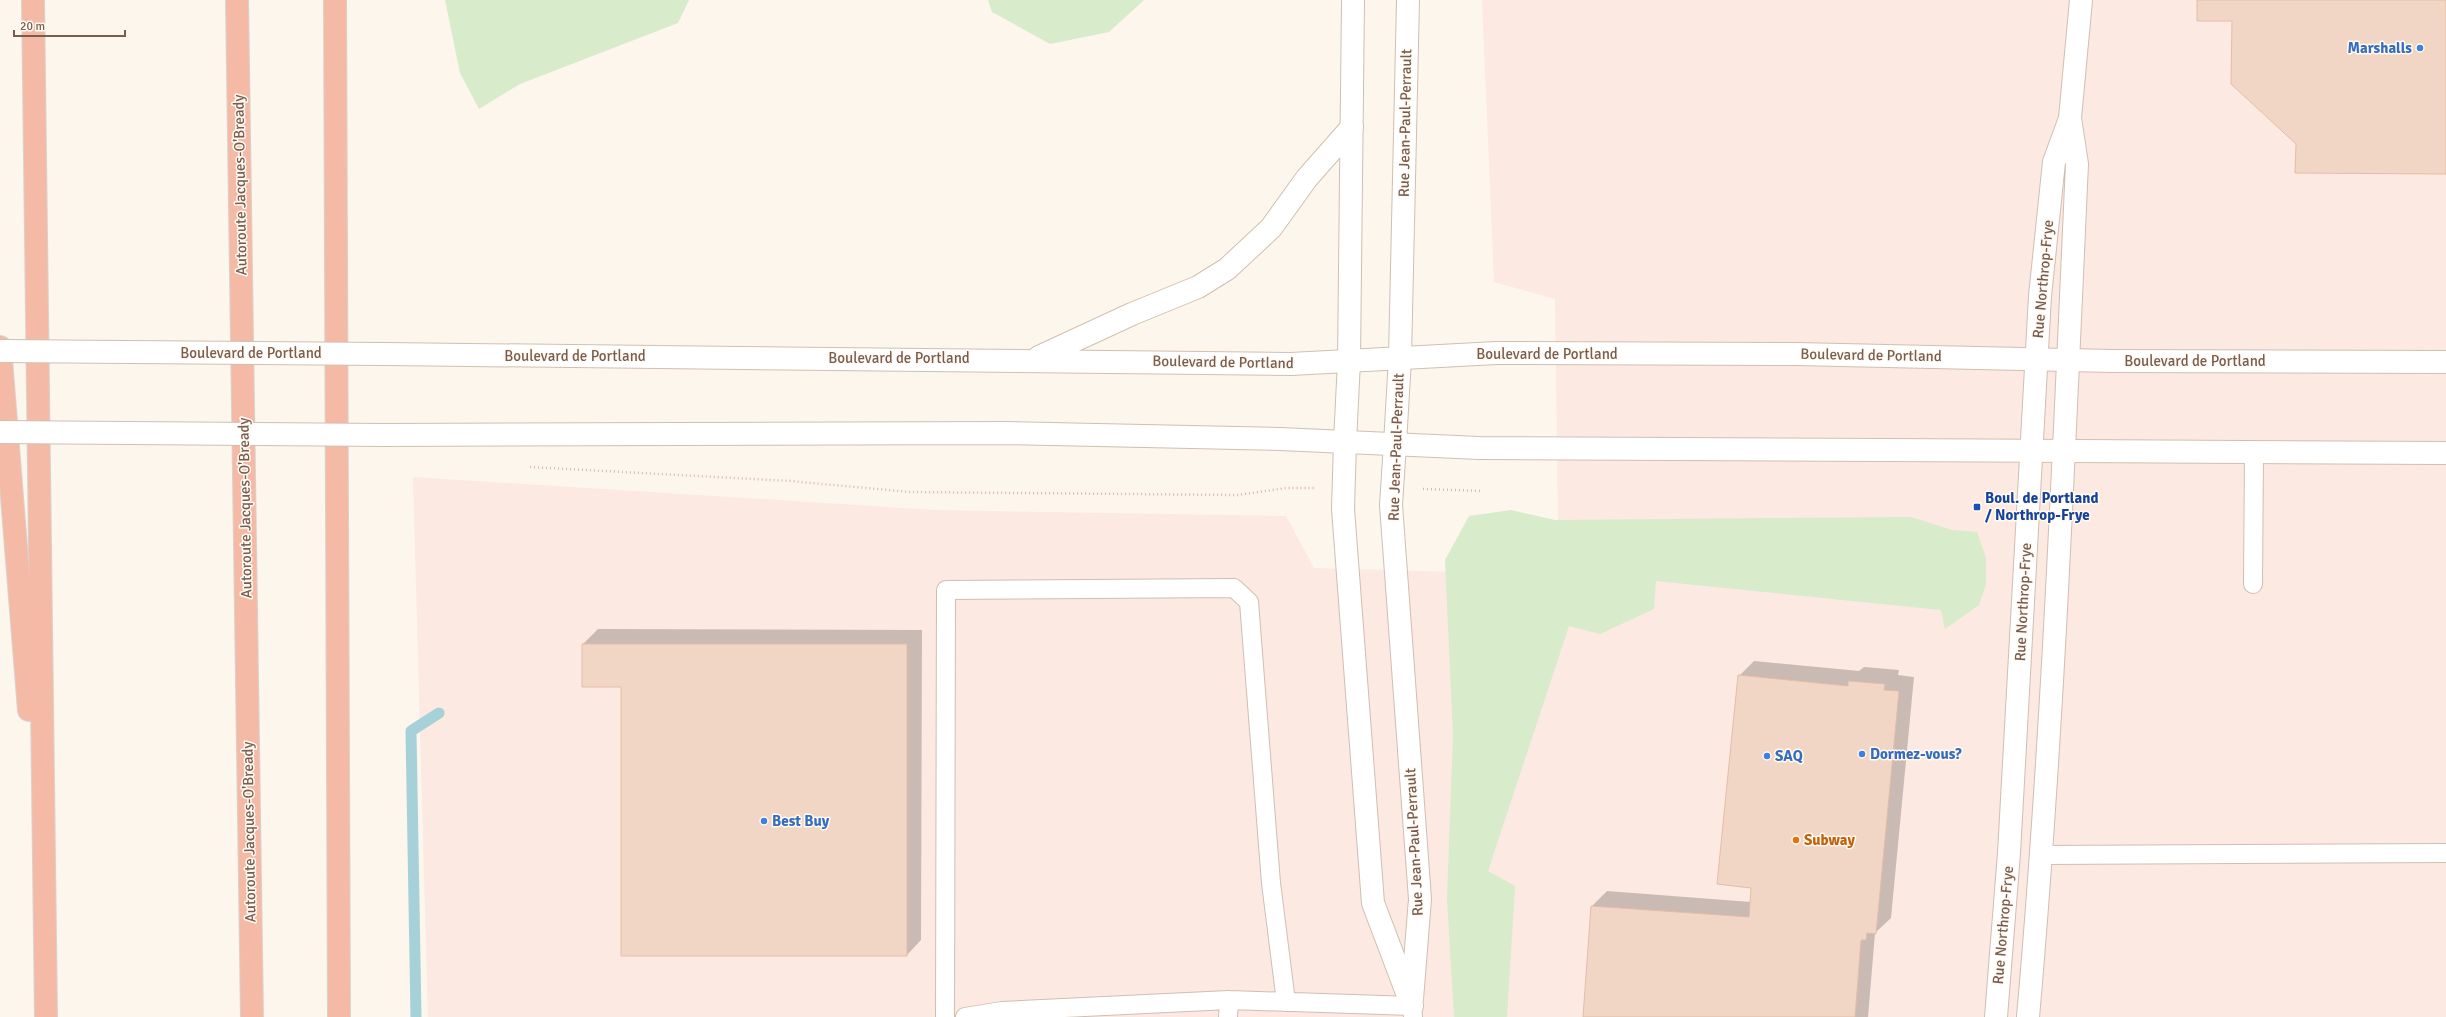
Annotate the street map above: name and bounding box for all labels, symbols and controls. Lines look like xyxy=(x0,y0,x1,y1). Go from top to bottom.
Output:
scale bar xyxy=(14,12,125,38)
text: 20 m xyxy=(20,19,45,34)
place label: Marshalls xyxy=(2347,39,2412,57)
marker: Marshalls xyxy=(2415,43,2425,53)
street label: Rue Jean-Paul-Perrault xyxy=(1395,49,1415,197)
street label: Autoroute Jacques-O'Bready xyxy=(229,94,251,276)
street label: Rue Northrop-Frye xyxy=(2029,219,2057,339)
street label: Boulevard de Portland xyxy=(180,344,322,362)
street label: Boulevard de Portland xyxy=(1476,345,1618,363)
street label: Boulevard de Portland xyxy=(1800,345,1942,365)
street label: Boulevard de Portland xyxy=(504,347,646,365)
street label: Boulevard de Portland xyxy=(828,349,970,367)
street label: Boulevard de Portland xyxy=(1152,352,1294,372)
street label: Boulevard de Portland xyxy=(2124,352,2266,370)
street label: Rue Jean-Paul-Perrault xyxy=(1384,373,1408,521)
street label: Autoroute Jacques-O'Bready xyxy=(234,417,256,599)
place label: Boul. de Portland / Northrop-Frye xyxy=(1985,489,2099,524)
marker: Boul. de Portland / Northrop-Frye xyxy=(1972,502,1982,512)
street label: Rue Northrop-Frye xyxy=(2011,542,2035,662)
street label: Autoroute Jacques-O'Bready xyxy=(238,741,260,923)
place label: Dormez-vous? xyxy=(1870,745,1962,763)
place label: SAQ xyxy=(1775,747,1803,765)
marker: Dormez-vous? xyxy=(1857,749,1867,759)
marker: SAQ xyxy=(1762,751,1772,761)
street label: Rue Jean-Paul-Perrault xyxy=(1401,768,1427,916)
place label: Best Buy xyxy=(772,812,830,830)
marker: Best Buy xyxy=(759,816,769,826)
place label: Subway xyxy=(1804,831,1855,849)
marker: Subway xyxy=(1791,835,1801,845)
street label: Rue Northrop-Frye xyxy=(1989,865,2017,985)

